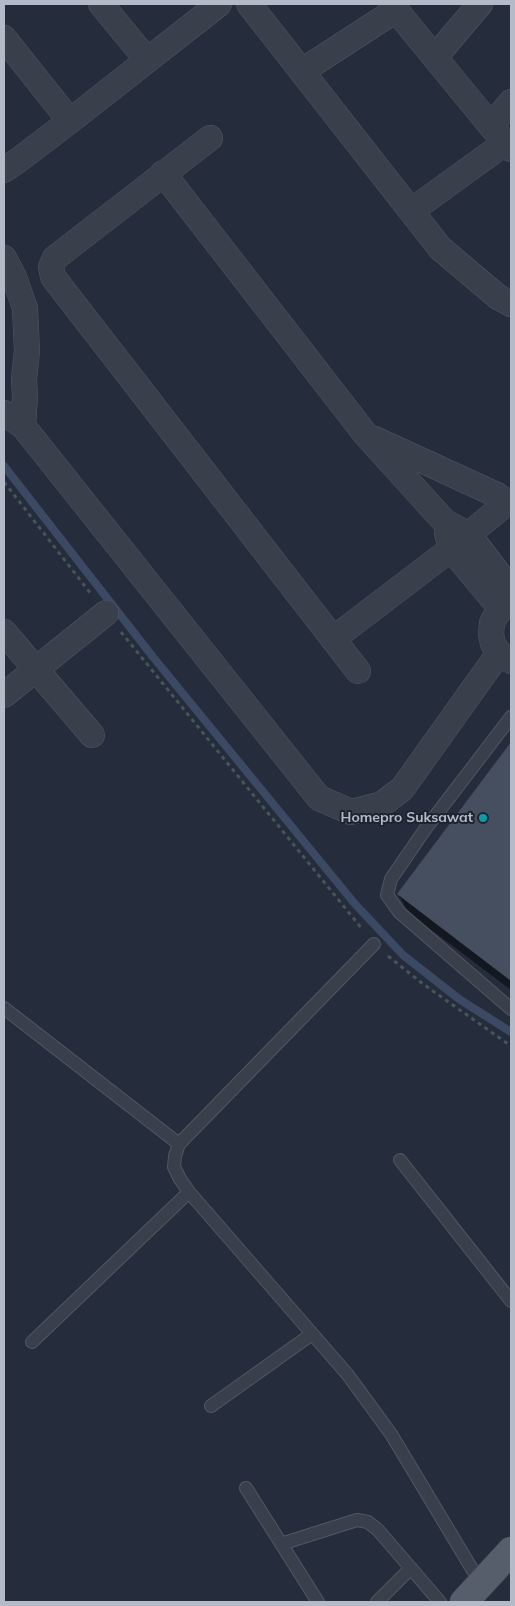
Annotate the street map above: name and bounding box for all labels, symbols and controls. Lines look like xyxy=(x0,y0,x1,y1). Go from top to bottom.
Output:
place label: Homepro Suksawat xyxy=(341,810,473,826)
marker: Homepro Suksawat xyxy=(477,812,489,824)

